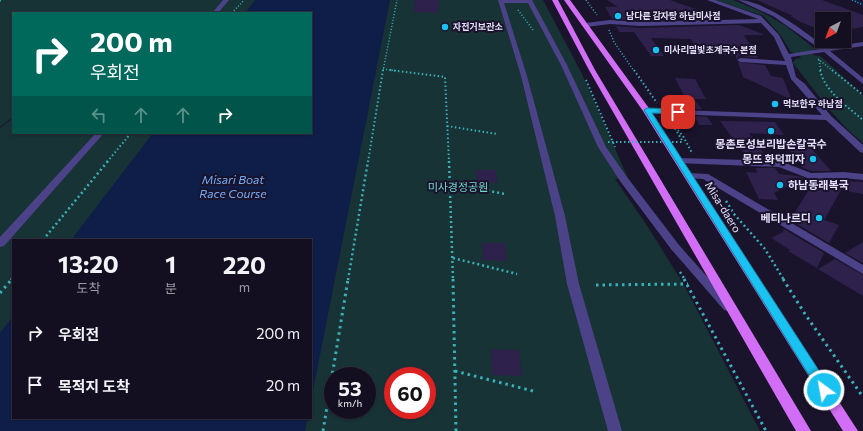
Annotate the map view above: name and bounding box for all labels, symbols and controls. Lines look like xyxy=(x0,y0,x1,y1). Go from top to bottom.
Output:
place label: 남다른 감자탕 하남미사점 xyxy=(626,10,721,21)
marker: 남다른 감자탕 하남미사점 xyxy=(613,11,623,21)
north arrow xyxy=(815,12,851,48)
map controls xyxy=(815,12,851,48)
place label: 자전거보관소 xyxy=(453,21,503,32)
marker: 자전거보관소 xyxy=(440,22,450,32)
text: 200 m xyxy=(90,24,173,58)
icon: right xyxy=(24,28,76,80)
place label: 미사리밀빛초계국수 본점 xyxy=(664,44,757,55)
marker: 미사리밀빛초계국수 본점 xyxy=(651,45,661,55)
text: 우회전 xyxy=(90,61,140,83)
pin xyxy=(661,95,695,129)
place label: 먹보한우 하남점 xyxy=(783,98,843,109)
marker: 먹보한우 하남점 xyxy=(770,99,780,109)
icon: arrive xyxy=(667,101,689,123)
icon: left xyxy=(88,104,110,126)
icon: ahead xyxy=(130,104,152,126)
icon: ahead xyxy=(172,104,194,126)
icon: right xyxy=(214,104,236,126)
marker: 몽촌토성보리밥손칼국수 xyxy=(766,126,776,136)
place label: 몽촌토성보리밥손칼국수 xyxy=(715,137,827,150)
place label: 몽뜨 화덕피자 xyxy=(742,152,805,165)
marker: 몽뜨 화덕피자 xyxy=(808,154,818,164)
water label: Misari Boat Race Course xyxy=(199,172,267,200)
place label: 하남동래복국 xyxy=(788,178,849,191)
street label: Misa-daero xyxy=(703,179,744,235)
park label: 미사경정공원 xyxy=(428,180,488,193)
marker: 하남동래복국 xyxy=(775,180,785,190)
place label: 베티나르디 xyxy=(760,211,811,224)
marker: 베티나르디 xyxy=(814,213,824,223)
text: 13:20 xyxy=(58,249,119,278)
text: 1 xyxy=(165,249,176,278)
text: 220 xyxy=(223,250,266,279)
text: m xyxy=(239,279,250,295)
text: 도착 xyxy=(76,280,100,296)
text: 분 xyxy=(165,280,177,296)
icon: right xyxy=(24,322,46,344)
text: 200 m xyxy=(256,324,300,342)
text: 우회전 xyxy=(58,325,99,343)
speed limit sign: 60 xyxy=(384,367,436,419)
position arrow xyxy=(803,369,845,411)
icon: arrive xyxy=(24,374,46,396)
text: 20 m xyxy=(266,376,300,394)
text: 53 xyxy=(338,376,362,400)
text: 목적지 도착 xyxy=(58,377,130,395)
text: km/h xyxy=(338,397,362,409)

